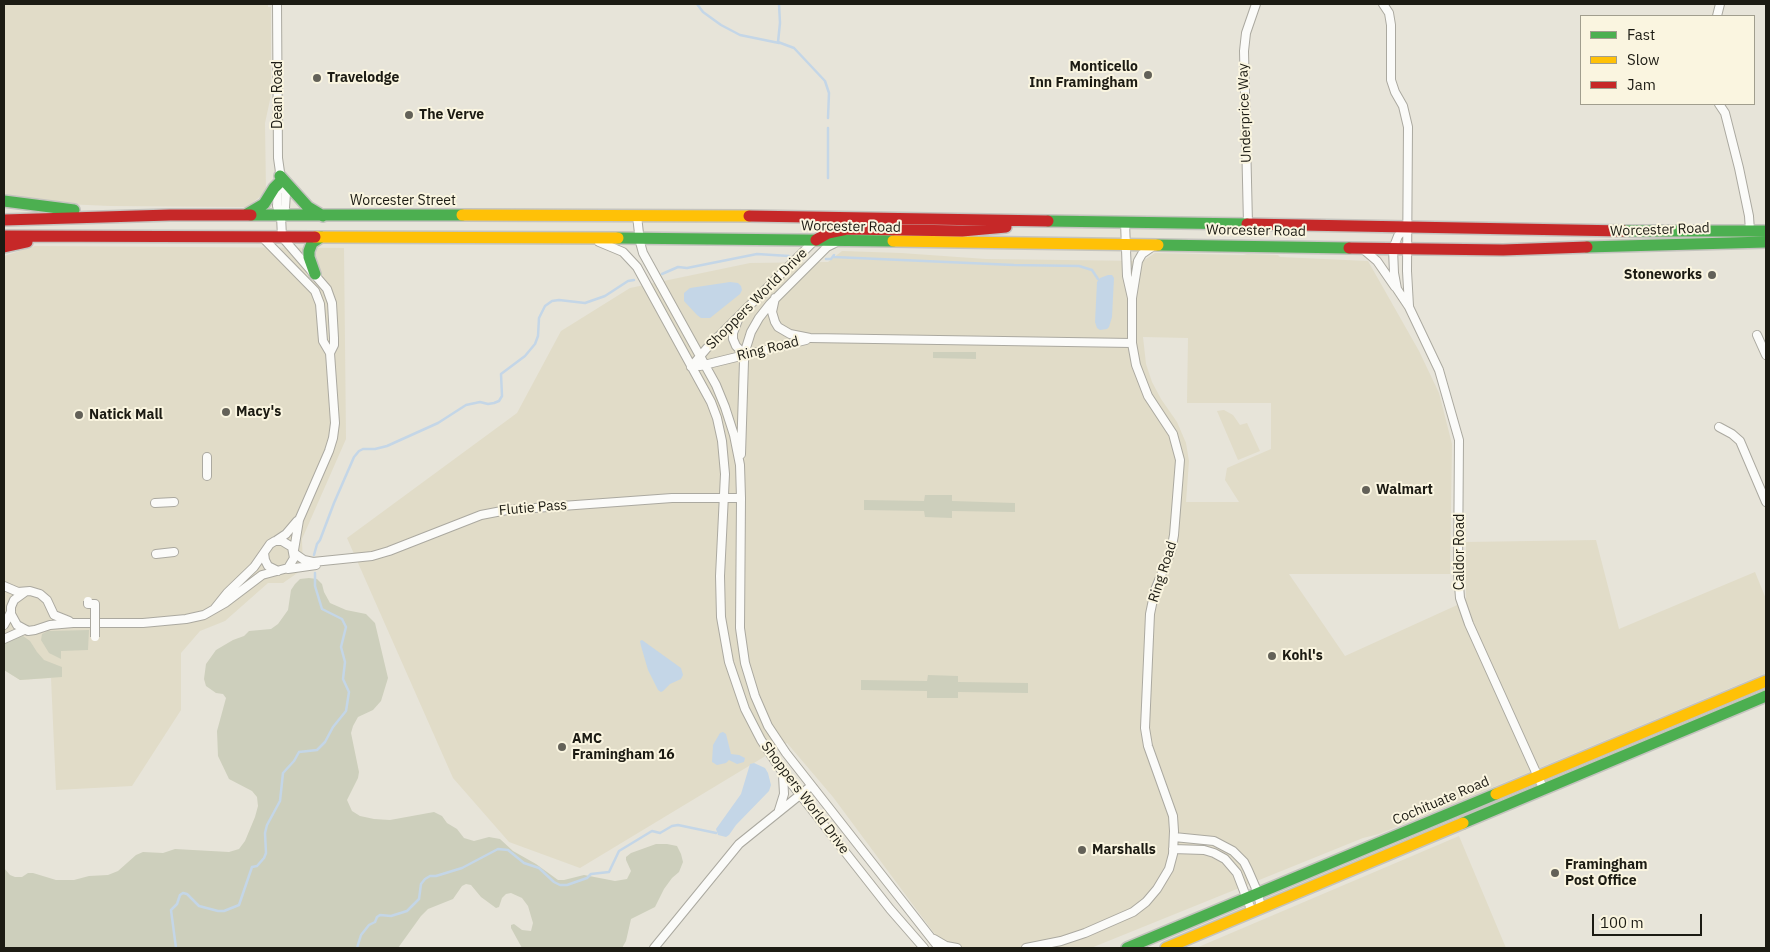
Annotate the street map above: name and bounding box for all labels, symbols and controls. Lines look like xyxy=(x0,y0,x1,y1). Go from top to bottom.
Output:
legend xyxy=(1580,15,1755,105)
text: Fast xyxy=(1627,25,1655,44)
text: Slow xyxy=(1627,50,1660,69)
place label: Monticello Inn Framingham xyxy=(1029,59,1138,92)
street label: Dean Road xyxy=(270,61,286,129)
street label: Underprice Way xyxy=(1235,63,1255,163)
marker: Monticello Inn Framingham xyxy=(1142,69,1154,81)
place label: Travelodge xyxy=(327,70,399,86)
marker: Travelodge xyxy=(311,72,323,84)
text: Jam xyxy=(1627,75,1656,94)
place label: The Verve xyxy=(419,107,484,123)
marker: The Verve xyxy=(403,109,415,121)
street label: Worcester Street xyxy=(350,193,456,209)
street label: Worcester Road xyxy=(801,218,901,236)
street label: Worcester Road xyxy=(1610,220,1710,240)
street label: Worcester Road xyxy=(1206,222,1306,240)
street label: Shoppers World Drive xyxy=(703,245,811,353)
place label: Stoneworks xyxy=(1624,267,1702,283)
marker: Stoneworks xyxy=(1706,269,1718,281)
street label: Ring Road xyxy=(735,333,801,365)
place label: Macy's xyxy=(236,404,281,420)
marker: Macy's xyxy=(220,406,232,418)
place label: Natick Mall xyxy=(89,407,163,423)
marker: Natick Mall xyxy=(73,409,85,421)
place label: Walmart xyxy=(1376,482,1433,498)
marker: Walmart xyxy=(1360,484,1372,496)
street label: Flutie Pass xyxy=(498,497,568,519)
street label: Caldor Road xyxy=(1452,514,1468,590)
street label: Ring Road xyxy=(1145,539,1181,605)
place label: Kohl's xyxy=(1282,648,1323,664)
marker: Kohl's xyxy=(1266,650,1278,662)
place label: AMC Framingham 16 xyxy=(572,731,675,764)
street label: Shoppers World Drive xyxy=(757,739,853,857)
marker: AMC Framingham 16 xyxy=(556,741,568,753)
street label: Cochituate Road xyxy=(1390,773,1492,829)
place label: Marshalls xyxy=(1092,842,1156,858)
marker: Marshalls xyxy=(1076,844,1088,856)
place label: Framingham Post Office xyxy=(1565,857,1648,890)
marker: Framingham Post Office xyxy=(1549,867,1561,879)
scale bar xyxy=(1595,904,1705,936)
text: 100 m xyxy=(1600,913,1644,932)

